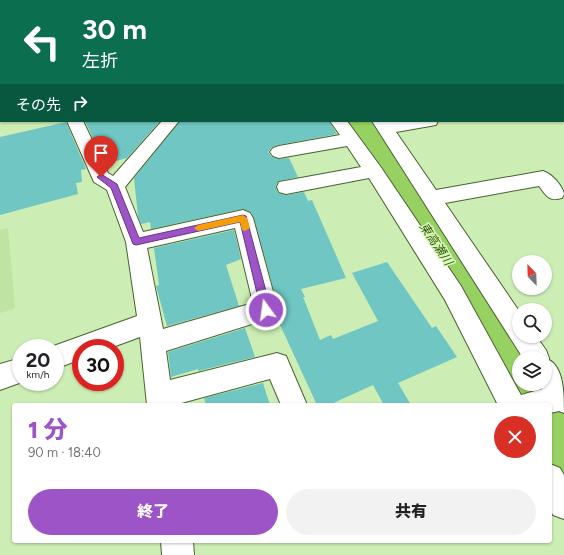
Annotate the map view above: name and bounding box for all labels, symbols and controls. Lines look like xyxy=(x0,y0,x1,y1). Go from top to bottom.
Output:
text: 30 m xyxy=(82,12,147,46)
icon: left xyxy=(16,16,68,68)
text: 左折 xyxy=(82,50,118,72)
icon: right xyxy=(69,92,91,114)
text: その先 xyxy=(16,96,61,114)
pin xyxy=(84,136,118,177)
icon: arrive xyxy=(90,142,112,164)
water label: 東高瀬川 xyxy=(417,220,456,269)
north arrow xyxy=(512,255,552,295)
map controls xyxy=(512,255,552,391)
position arrow xyxy=(245,289,287,331)
button: search xyxy=(512,303,552,343)
speed limit sign: 30 xyxy=(72,339,124,391)
text: 20 xyxy=(26,348,50,372)
button: layers xyxy=(512,351,552,391)
text: km/h xyxy=(27,368,49,381)
text: 1 分 xyxy=(28,415,68,444)
button: close xyxy=(494,416,536,458)
text: 90 m · 18:40 xyxy=(28,445,101,460)
button: 終了 xyxy=(28,489,278,535)
button: 共有 xyxy=(286,489,536,535)

